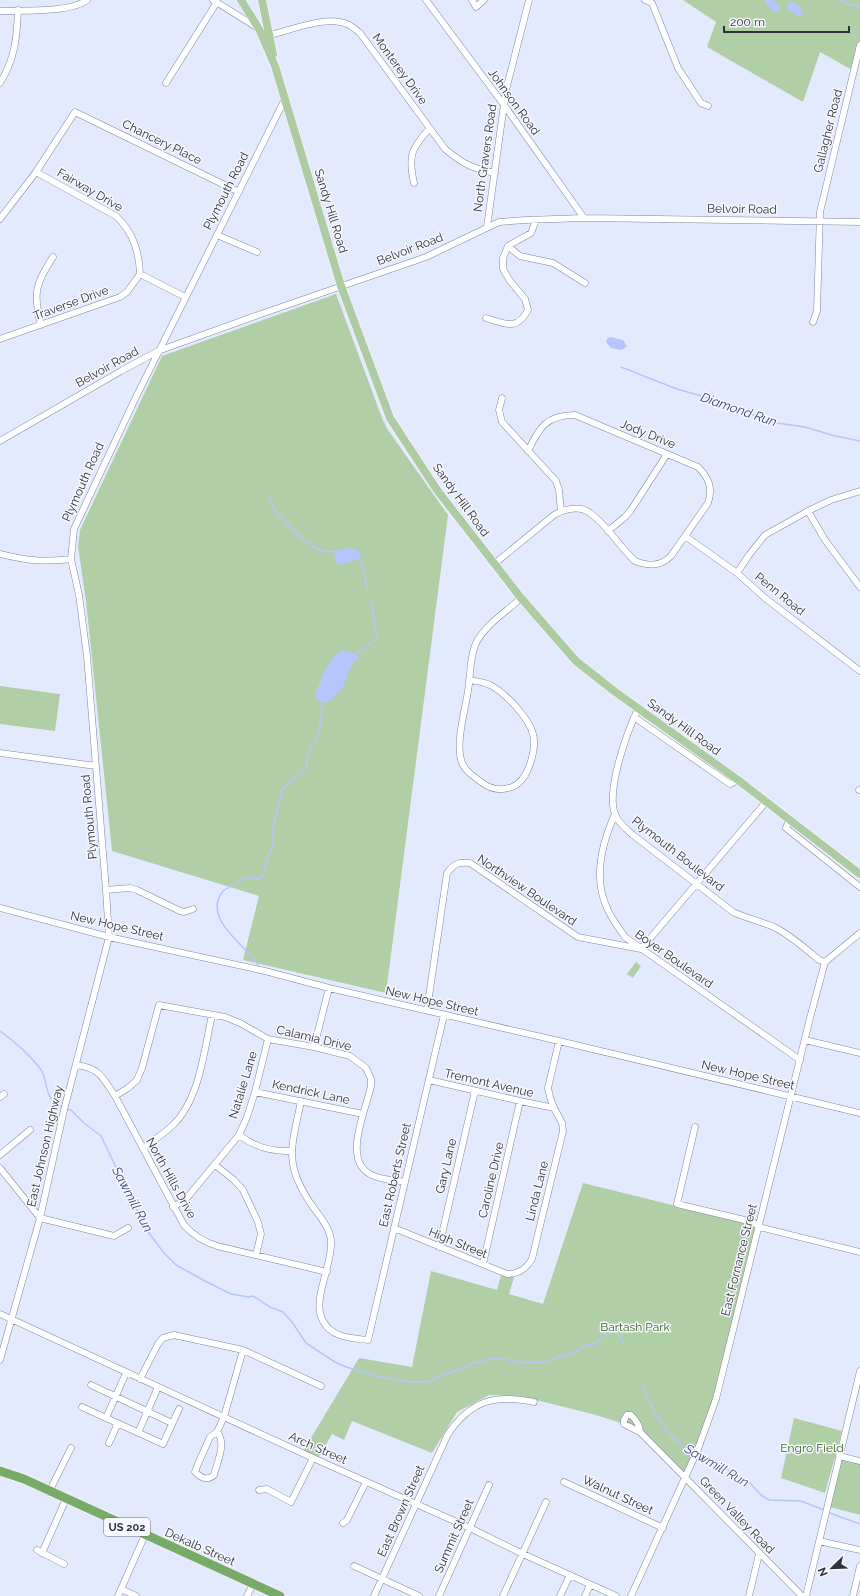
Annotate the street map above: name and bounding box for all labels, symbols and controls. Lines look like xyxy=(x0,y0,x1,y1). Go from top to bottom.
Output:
scale bar xyxy=(724,8,849,34)
text: 200 m xyxy=(730,15,765,29)
street label: Monterey Drive xyxy=(370,31,430,107)
street label: Johnson Road xyxy=(485,66,543,138)
street label: Gallagher Road xyxy=(811,88,845,174)
street label: North Gravers Road xyxy=(470,103,500,213)
street label: Chancery Place xyxy=(120,117,204,167)
street label: Plymouth Road xyxy=(200,150,252,232)
street label: Fairway Drive xyxy=(55,166,125,214)
street label: Sandy Hill Road xyxy=(312,167,350,255)
street label: Belvoir Road xyxy=(707,201,777,217)
street label: Belvoir Road xyxy=(375,230,445,268)
street label: Traverse Drive xyxy=(32,283,110,323)
street label: Belvoir Road xyxy=(73,344,141,390)
water label: Diamond Run xyxy=(699,389,779,429)
street label: Jody Drive xyxy=(618,417,678,451)
street label: Plymouth Road xyxy=(59,440,107,524)
street label: Sandy Hill Road xyxy=(430,461,492,539)
street label: Penn Road xyxy=(752,570,808,618)
street label: Sandy Hill Road xyxy=(645,696,723,758)
street label: Plymouth Road xyxy=(78,774,100,860)
street label: Plymouth Boulevard xyxy=(629,814,727,894)
street label: Northview Boulevard xyxy=(475,852,579,928)
street label: New Hope Street xyxy=(69,908,165,944)
street label: Boyer Boulevard xyxy=(632,927,716,991)
street label: New Hope Street xyxy=(384,983,480,1019)
street label: Calamia Drive xyxy=(275,1023,353,1053)
street label: Natalie Lane xyxy=(226,1050,260,1120)
street label: New Hope Street xyxy=(700,1057,796,1093)
street label: Tremont Avenue xyxy=(443,1066,535,1100)
street label: Kendrick Lane xyxy=(271,1077,351,1107)
street label: East Johnson Highway xyxy=(24,1083,66,1208)
street label: East Roberts Street xyxy=(376,1122,414,1228)
street label: North Hills Drive xyxy=(143,1135,199,1221)
street label: Gary Lane xyxy=(433,1137,459,1195)
street label: Caroline Drive xyxy=(475,1141,507,1219)
street label: Linda Lane xyxy=(523,1160,551,1222)
water label: Sawmill Run xyxy=(109,1163,156,1234)
street label: East Fornance Street xyxy=(718,1202,760,1318)
street label: High Street xyxy=(427,1225,489,1261)
park label: Bartash Park xyxy=(600,1320,670,1334)
street label: Arch Street xyxy=(287,1429,349,1467)
water label: Sawmill Run xyxy=(681,1440,752,1490)
park label: Engro Field xyxy=(780,1441,844,1455)
street label: East Brown Street xyxy=(375,1463,427,1559)
street label: Walnut Street xyxy=(581,1473,655,1517)
street label: Green Valley Road xyxy=(697,1474,777,1556)
street label: Summit Street xyxy=(431,1497,477,1575)
road number: US 202 xyxy=(104,1518,150,1536)
street label: Dekalb Street xyxy=(163,1525,237,1569)
north arrow xyxy=(812,1548,852,1588)
text: N xyxy=(816,1565,831,1578)

